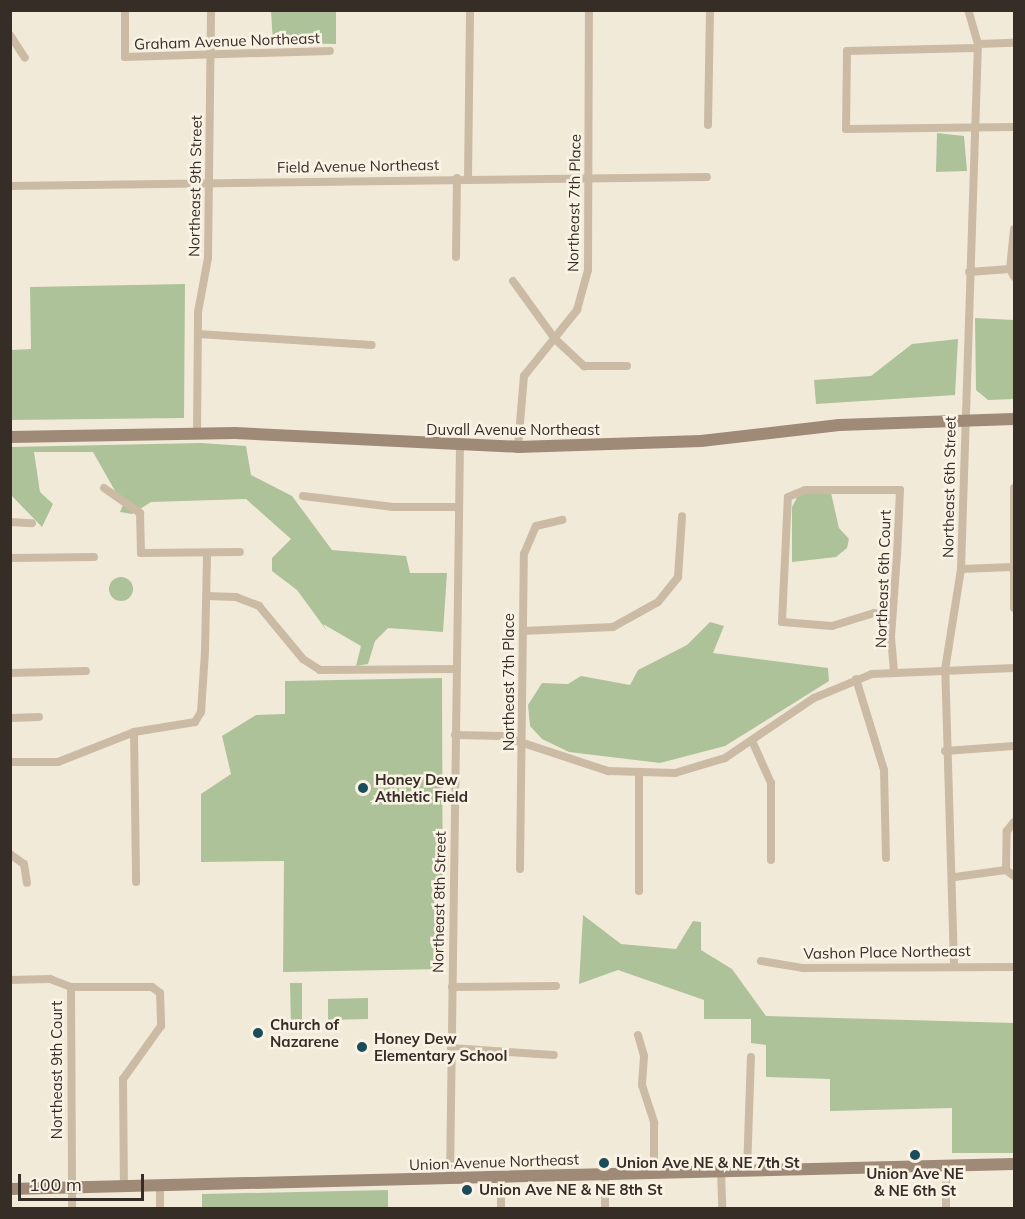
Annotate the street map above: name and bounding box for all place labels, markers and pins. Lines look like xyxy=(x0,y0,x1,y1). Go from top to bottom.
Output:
place label: Honey Dew Athletic Field xyxy=(375,770,468,805)
marker: Honey Dew Athletic Field xyxy=(356,781,370,795)
place label: Church of Nazarene xyxy=(270,1015,339,1050)
marker: Church of Nazarene xyxy=(251,1026,265,1040)
place label: Honey Dew Elementary School xyxy=(374,1029,507,1064)
marker: Honey Dew Elementary School xyxy=(355,1040,369,1054)
marker: Union Ave NE & NE 6th St xyxy=(908,1148,922,1162)
place label: Union Ave NE & NE 7th St xyxy=(616,1154,800,1172)
marker: Union Ave NE & NE 7th St xyxy=(597,1156,611,1170)
place label: Union Ave NE & NE 6th St xyxy=(866,1164,964,1199)
place label: Union Ave NE & NE 8th St xyxy=(479,1181,663,1199)
marker: Union Ave NE & NE 8th St xyxy=(460,1183,474,1197)

